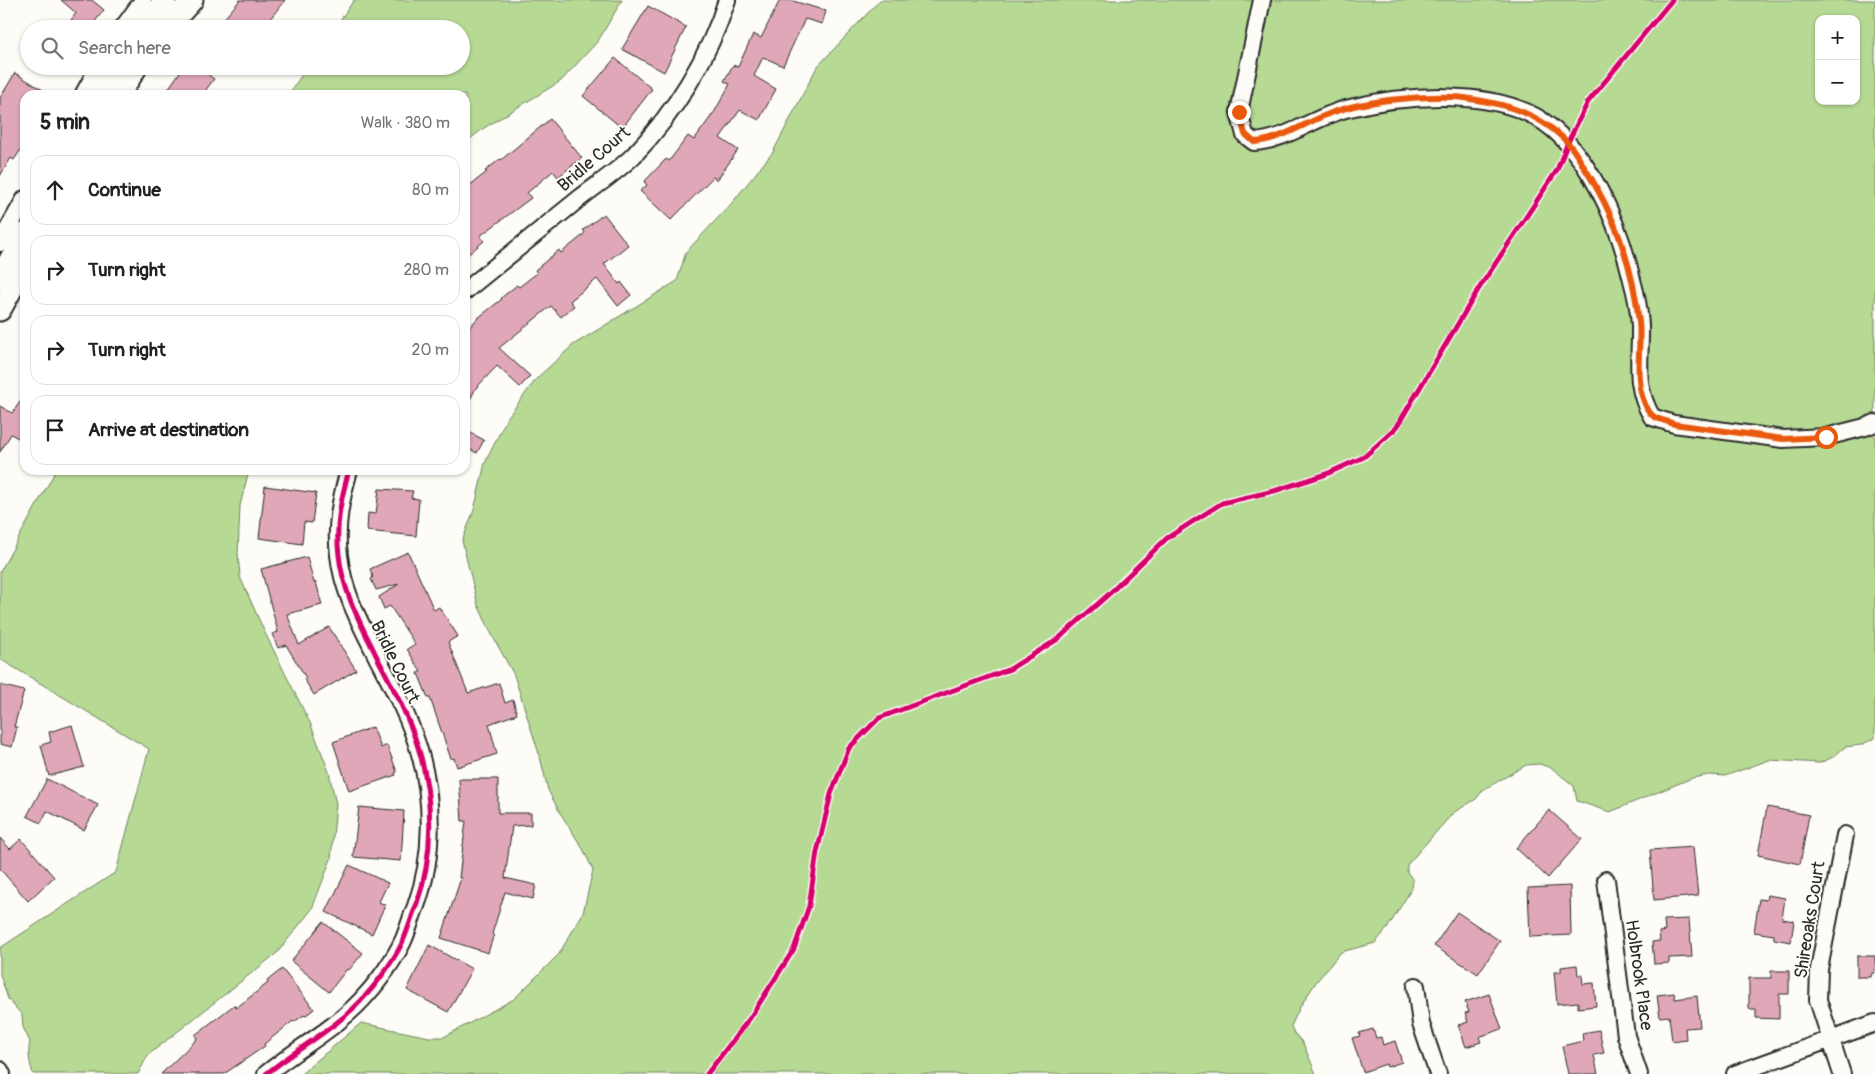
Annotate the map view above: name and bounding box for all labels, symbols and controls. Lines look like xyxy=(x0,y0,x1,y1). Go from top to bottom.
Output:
map controls xyxy=(1815,15,1860,105)
button: + xyxy=(1815,15,1860,60)
search box xyxy=(20,20,470,75)
icon: search xyxy=(38,34,66,62)
text: Search here xyxy=(78,36,171,60)
button: − xyxy=(1815,60,1860,105)
route end xyxy=(1228,101,1251,124)
text: 5 min xyxy=(40,109,90,136)
text: Walk · 380 m xyxy=(361,113,450,133)
street label: Bridle Court xyxy=(553,121,636,197)
icon: ahead xyxy=(41,176,69,204)
text: Continue xyxy=(88,178,161,202)
text: 80 m xyxy=(412,180,449,200)
icon: right xyxy=(41,256,69,284)
text: Turn right xyxy=(88,258,166,282)
text: 280 m xyxy=(403,260,449,280)
icon: right xyxy=(41,336,69,364)
text: Turn right xyxy=(88,338,166,362)
text: 20 m xyxy=(411,340,449,360)
icon: arrive xyxy=(41,416,69,444)
text: Arrive at destination xyxy=(88,418,249,442)
route start xyxy=(1815,426,1838,449)
street label: Bridle Court xyxy=(365,617,425,708)
street label: Shireoaks Court xyxy=(1789,859,1831,980)
street label: Holbrook Place xyxy=(1620,918,1658,1032)

